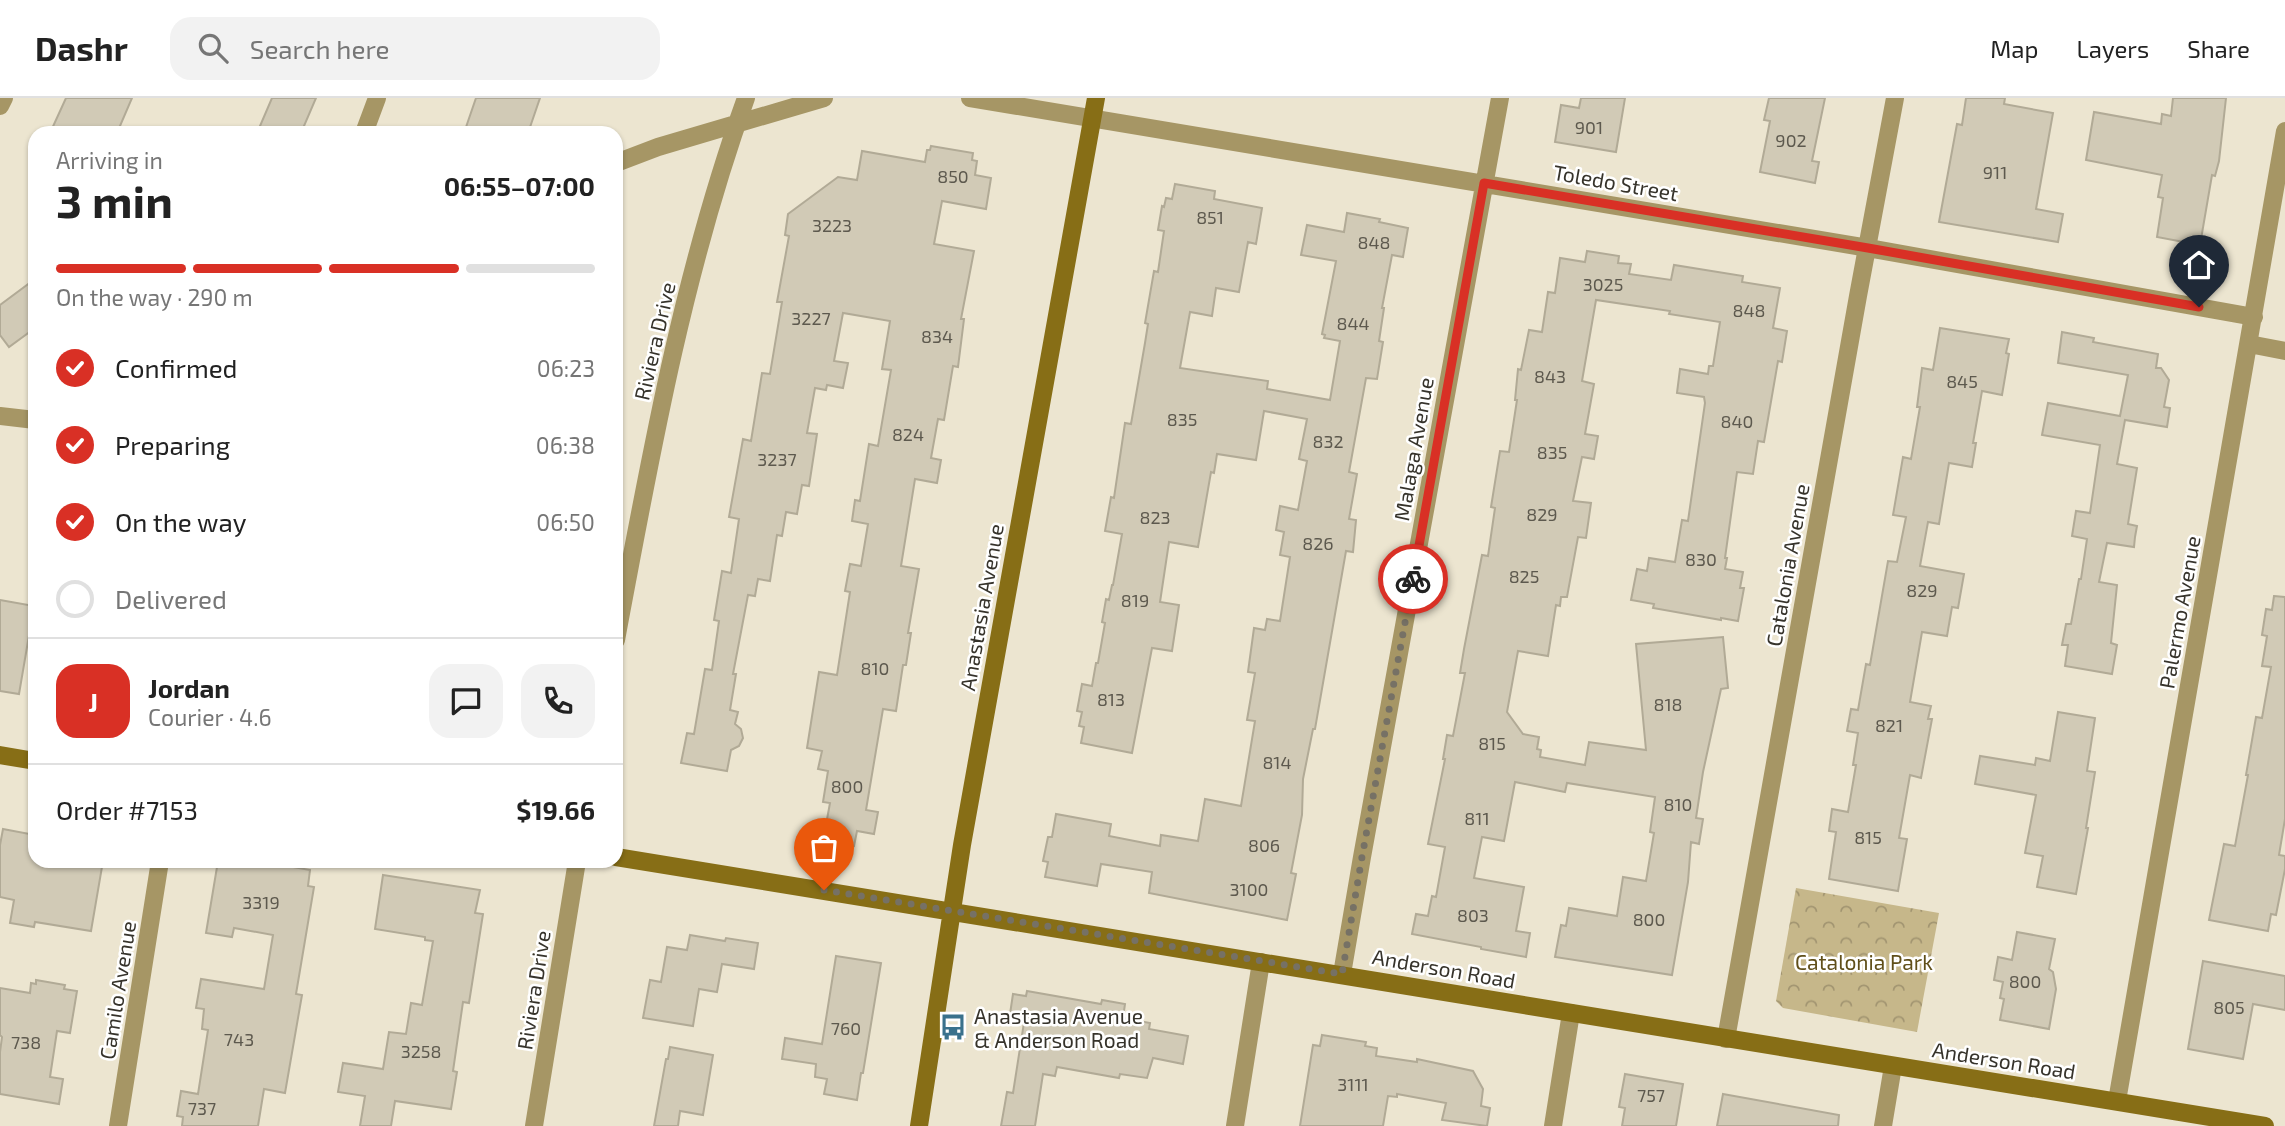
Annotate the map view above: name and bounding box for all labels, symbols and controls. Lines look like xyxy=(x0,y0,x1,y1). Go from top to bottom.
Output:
search box xyxy=(170,17,660,80)
text: Dashr xyxy=(35,28,128,68)
icon: search xyxy=(194,29,232,67)
text: Search here xyxy=(250,33,389,64)
text: Map xyxy=(1990,34,2038,63)
text: Layers xyxy=(2076,34,2149,63)
text: Share xyxy=(2187,34,2250,63)
house number: 901 xyxy=(1575,116,1603,138)
house number: 902 xyxy=(1775,129,1807,151)
text: Arriving in xyxy=(56,146,163,174)
street label: Toledo Street xyxy=(1552,159,1680,205)
house number: 911 xyxy=(1983,161,2007,183)
house number: 850 xyxy=(937,165,969,187)
text: 06:55–07:00 xyxy=(444,170,595,201)
text: 3 min xyxy=(56,172,173,227)
house number: 851 xyxy=(1196,206,1224,228)
house number: 3223 xyxy=(812,214,852,236)
house number: 848 xyxy=(1358,231,1390,253)
pin xyxy=(2169,235,2229,307)
icon: home xyxy=(2180,246,2218,284)
house number: 3025 xyxy=(1583,273,1623,295)
street label: Riviera Drive xyxy=(628,280,680,402)
text: On the way · 290 m xyxy=(56,283,253,311)
house number: 848 xyxy=(1733,299,1765,321)
house number: 3227 xyxy=(791,307,831,329)
house number: 844 xyxy=(1336,312,1370,334)
house number: 834 xyxy=(921,325,953,347)
icon: check xyxy=(56,349,94,387)
text: Confirmed xyxy=(115,352,238,383)
text: 06:23 xyxy=(537,354,595,382)
house number: 843 xyxy=(1534,365,1566,387)
house number: 845 xyxy=(1946,370,1978,392)
street label: Malaga Avenue xyxy=(1388,375,1438,523)
house number: 835 xyxy=(1167,408,1197,430)
house number: 840 xyxy=(1721,410,1753,432)
house number: 824 xyxy=(892,423,924,445)
icon: check xyxy=(56,426,94,464)
text: Preparing xyxy=(115,429,230,460)
house number: 832 xyxy=(1312,430,1344,452)
text: 06:38 xyxy=(536,431,595,459)
house number: 835 xyxy=(1537,441,1567,463)
house number: 3237 xyxy=(757,448,797,470)
street label: Catalonia Avenue xyxy=(1760,482,1814,648)
icon: check xyxy=(56,503,94,541)
house number: 829 xyxy=(1526,503,1558,525)
text: On the way xyxy=(115,506,246,537)
house number: 823 xyxy=(1139,506,1171,528)
text: 06:50 xyxy=(536,508,595,536)
street label: Anastasia Avenue xyxy=(954,522,1008,692)
house number: 826 xyxy=(1302,532,1334,554)
street label: Palermo Avenue xyxy=(2153,534,2205,690)
courier xyxy=(1378,544,1448,614)
house number: 830 xyxy=(1685,548,1717,570)
icon: bike xyxy=(1394,560,1432,598)
house number: 825 xyxy=(1509,565,1539,587)
house number: 829 xyxy=(1906,579,1938,601)
text: Delivered xyxy=(115,583,227,614)
house number: 819 xyxy=(1121,589,1149,611)
house number: 810 xyxy=(861,657,889,679)
button: chat xyxy=(429,664,503,738)
button: phone xyxy=(521,664,595,738)
text: Jordan xyxy=(148,672,230,703)
text: J xyxy=(88,686,98,717)
house number: 813 xyxy=(1097,688,1125,710)
house number: 818 xyxy=(1653,693,1683,715)
text: Courier · 4.6 xyxy=(148,703,272,731)
house number: 821 xyxy=(1875,714,1903,736)
house number: 815 xyxy=(1478,732,1506,754)
house number: 814 xyxy=(1262,751,1292,773)
house number: 800 xyxy=(831,775,863,797)
house number: 810 xyxy=(1664,793,1692,815)
text: Order #7153 xyxy=(56,794,198,825)
text: $19.66 xyxy=(516,794,595,825)
house number: 811 xyxy=(1464,807,1490,829)
pin xyxy=(794,818,854,890)
house number: 815 xyxy=(1854,826,1882,848)
icon: bag xyxy=(805,829,843,867)
house number: 806 xyxy=(1248,834,1280,856)
house number: 3100 xyxy=(1230,878,1268,900)
house number: 3319 xyxy=(242,891,280,913)
house number: 803 xyxy=(1457,904,1489,926)
house number: 800 xyxy=(1633,908,1665,930)
street label: Camilo Avenue xyxy=(94,919,140,1061)
street label: Riviera Drive xyxy=(511,929,555,1051)
street label: Anderson Road xyxy=(1371,943,1517,993)
park label: Catalonia Park xyxy=(1795,949,1933,974)
house number: 800 xyxy=(2009,970,2041,992)
house number: 805 xyxy=(2213,996,2245,1018)
place label: Anastasia Avenue & Anderson Road xyxy=(974,1003,1143,1052)
bus stop icon: Anastasia Avenue & Anderson Road xyxy=(938,1012,968,1042)
house number: 760 xyxy=(831,1017,861,1039)
house number: 743 xyxy=(224,1028,254,1050)
house number: 738 xyxy=(11,1031,41,1053)
street label: Anderson Road xyxy=(1931,1036,2077,1084)
house number: 3258 xyxy=(401,1040,441,1062)
house number: 3111 xyxy=(1337,1073,1369,1095)
house number: 757 xyxy=(1637,1084,1665,1106)
house number: 737 xyxy=(188,1097,216,1119)

